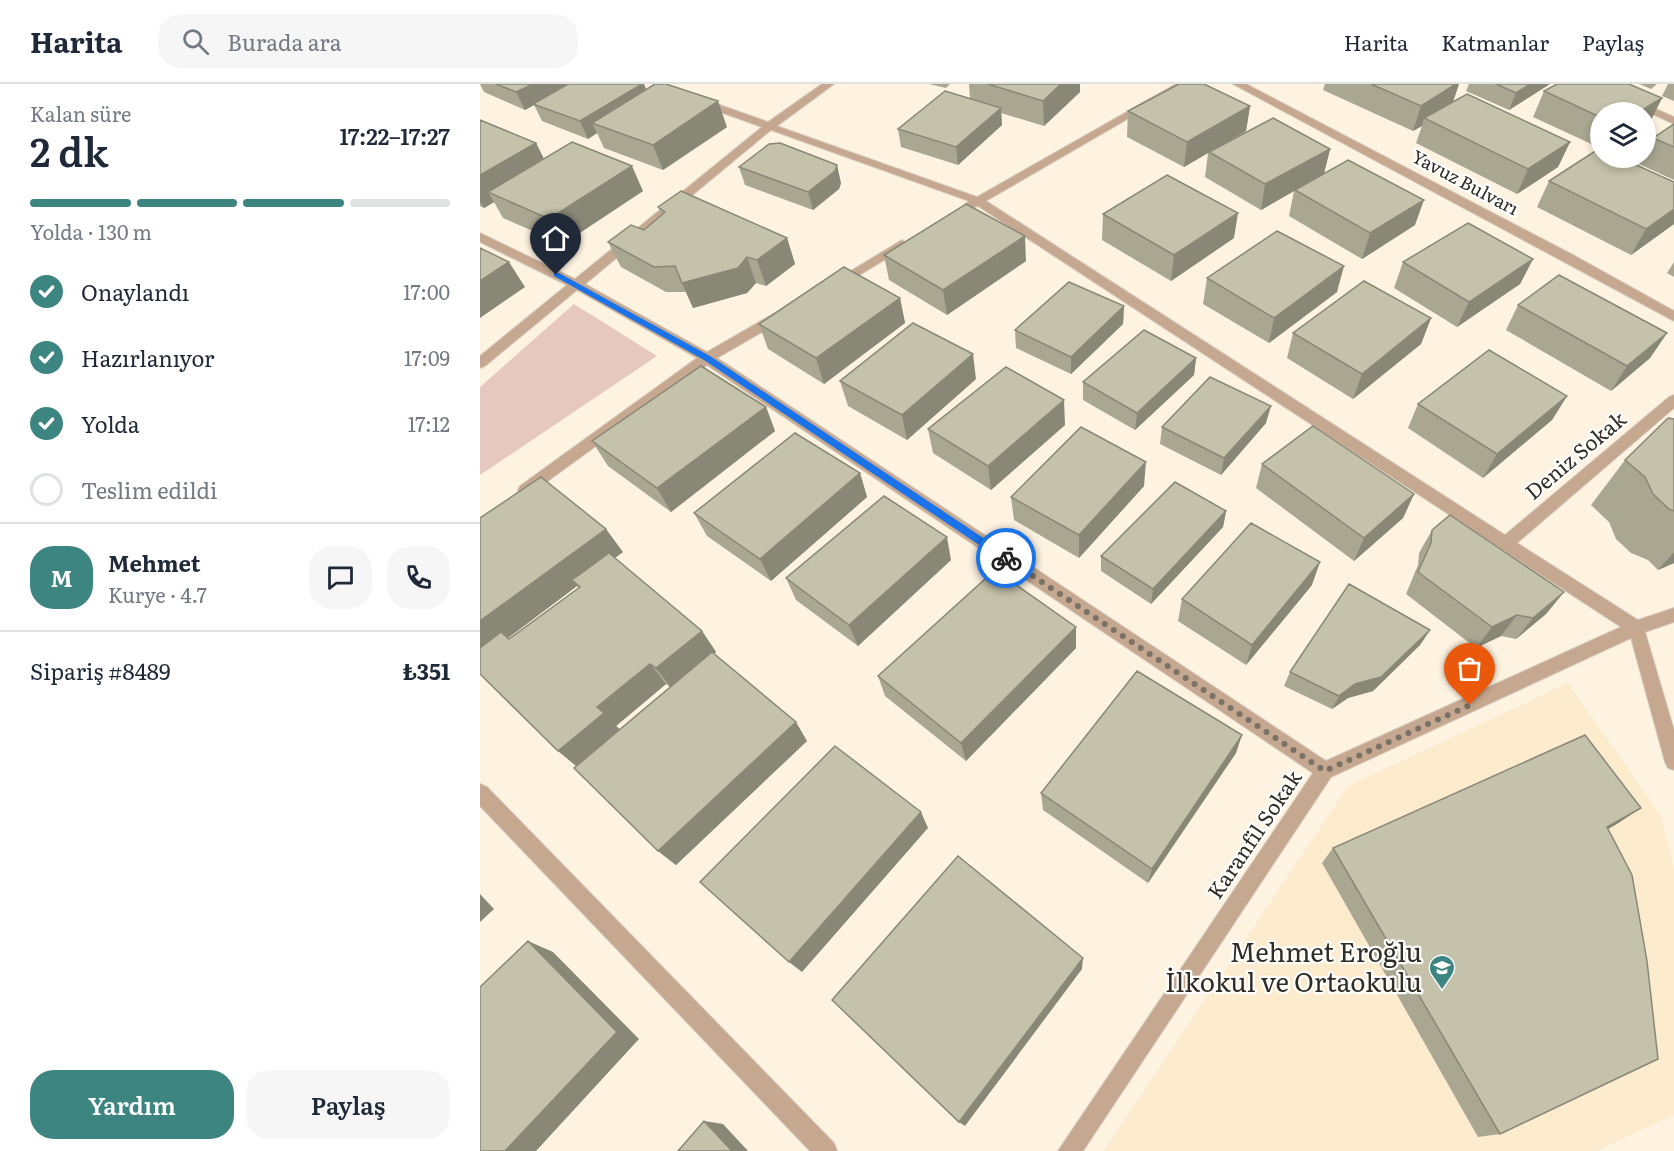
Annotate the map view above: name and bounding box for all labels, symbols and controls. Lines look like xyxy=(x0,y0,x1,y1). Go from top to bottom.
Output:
search box xyxy=(158,14,578,68)
text: Harita xyxy=(30,20,122,62)
icon: search xyxy=(179,25,212,58)
text: Burada ara xyxy=(227,25,342,58)
text: Harita xyxy=(1344,26,1408,57)
text: Katmanlar xyxy=(1441,26,1549,57)
text: Paylaş xyxy=(1582,26,1644,57)
text: Kalan süre xyxy=(30,98,131,128)
map controls xyxy=(1590,102,1656,168)
button: layers xyxy=(1590,102,1656,168)
text: 17:22–17:27 xyxy=(339,119,450,152)
text: 2 dk xyxy=(30,121,108,179)
street label: Yavuz Bulvarı xyxy=(1407,142,1524,221)
pin xyxy=(530,213,581,275)
text: Yolda · 130 m xyxy=(30,216,152,246)
icon: home xyxy=(539,222,572,255)
icon: check xyxy=(30,275,63,308)
text: Onaylandı xyxy=(81,275,189,308)
text: 17:00 xyxy=(403,276,450,306)
icon: check xyxy=(30,341,63,374)
text: Hazırlanıyor xyxy=(81,341,215,374)
text: 17:09 xyxy=(404,342,450,372)
street label: Deniz Sokak xyxy=(1517,402,1632,506)
icon: check xyxy=(30,407,63,440)
text: Yolda xyxy=(81,407,140,440)
text: 17:12 xyxy=(408,408,450,438)
text: Teslim edildi xyxy=(81,473,217,506)
courier xyxy=(976,528,1036,588)
icon: bike xyxy=(990,542,1023,575)
text: Mehmet xyxy=(108,546,200,579)
button: chat xyxy=(309,546,372,609)
button: phone xyxy=(387,546,450,609)
text: M xyxy=(51,561,72,594)
text: Kurye · 4.7 xyxy=(108,579,207,609)
pin xyxy=(1444,643,1495,705)
icon: bag xyxy=(1453,652,1486,685)
text: Sipariş #8489 xyxy=(30,654,170,687)
text: ₺351 xyxy=(403,654,450,687)
street label: Karanfil Sokak xyxy=(1198,763,1308,904)
place label: Mehmet Eroğlu İlkokul ve Ortaokulu xyxy=(1165,931,1422,1000)
school or university icon: Mehmet Eroğlu İlkokul ve Ortaokulu xyxy=(1427,953,1457,991)
button: Yardım xyxy=(30,1070,234,1139)
button: Paylaş xyxy=(246,1070,450,1139)

